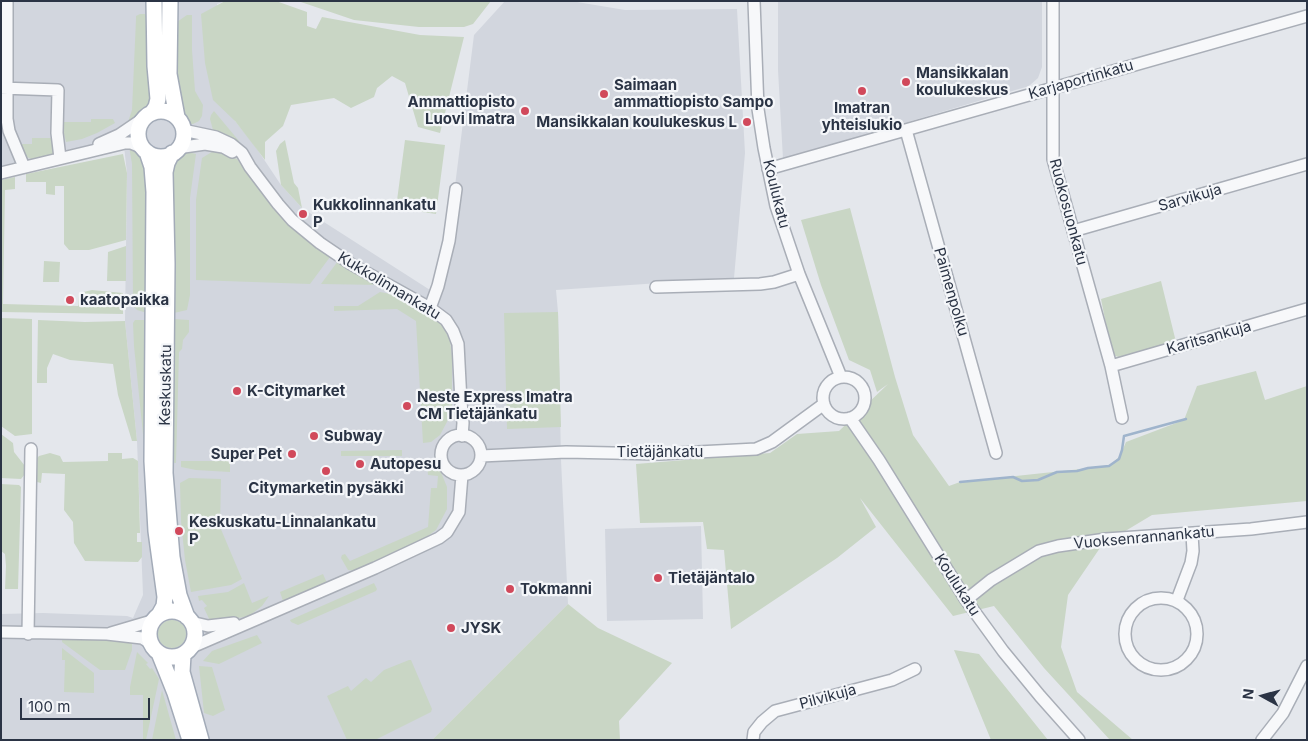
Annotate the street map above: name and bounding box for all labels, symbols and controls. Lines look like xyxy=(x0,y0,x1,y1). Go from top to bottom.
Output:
street label: Karjaportinkatu xyxy=(1026,56,1136,104)
place label: Mansikkalan koulukeskus xyxy=(916,64,1009,99)
place label: Saimaan ammattiopisto Sampo xyxy=(614,76,773,111)
marker: Mansikkalan koulukeskus xyxy=(900,76,912,88)
marker: Imatran yhteislukio xyxy=(856,85,868,97)
marker: Saimaan ammattiopisto Sampo xyxy=(598,88,610,100)
place label: Ammattiopisto Luovi Imatra xyxy=(408,93,515,128)
place label: Imatran yhteislukio xyxy=(822,99,902,134)
marker: Ammattiopisto Luovi Imatra xyxy=(519,105,531,117)
place label: Mansikkalan koulukeskus L xyxy=(536,113,737,131)
marker: Mansikkalan koulukeskus L xyxy=(741,116,753,128)
street label: Ruokosuonkatu xyxy=(1045,157,1091,267)
street label: Koulukatu xyxy=(759,158,793,230)
street label: Sarvikuja xyxy=(1156,180,1224,216)
place label: Kukkolinnankatu P xyxy=(313,196,436,231)
marker: Kukkolinnankatu P xyxy=(297,208,309,220)
street label: Paimenpolku xyxy=(930,246,972,338)
street label: Kukkolinnankatu xyxy=(335,248,443,324)
place label: kaatopaikka xyxy=(80,291,169,309)
marker: kaatopaikka xyxy=(64,294,76,306)
street label: Karitsankuja xyxy=(1165,317,1253,359)
street label: Keskuskatu xyxy=(156,344,176,426)
place label: K-Citymarket xyxy=(247,382,345,400)
marker: K-Citymarket xyxy=(231,385,243,397)
place label: Neste Express Imatra CM Tietäjänkatu xyxy=(417,388,573,423)
marker: Neste Express Imatra CM Tietäjänkatu xyxy=(401,400,413,412)
place label: Subway xyxy=(324,427,383,445)
marker: Subway xyxy=(308,430,320,442)
street label: Tietäjänkatu xyxy=(617,443,703,461)
place label: Super Pet xyxy=(211,445,282,463)
marker: Super Pet xyxy=(286,448,298,460)
place label: Autopesu xyxy=(370,455,441,473)
marker: Autopesu xyxy=(354,458,366,470)
marker: Citymarketin pysäkki xyxy=(320,465,332,477)
place label: Citymarketin pysäkki xyxy=(248,479,404,497)
place label: Keskuskatu-Linnalankatu P xyxy=(189,513,376,548)
street label: Vuoksenrannankatu xyxy=(1073,523,1215,553)
marker: Keskuskatu-Linnalankatu P xyxy=(173,525,185,537)
street label: Koulukatu xyxy=(930,551,984,619)
place label: Tietäjäntalo xyxy=(668,569,755,587)
marker: Tietäjäntalo xyxy=(652,572,664,584)
place label: Tokmanni xyxy=(520,580,592,598)
marker: Tokmanni xyxy=(504,583,516,595)
place label: JYSK xyxy=(461,619,501,637)
marker: JYSK xyxy=(445,622,457,634)
north arrow xyxy=(1238,671,1288,721)
street label: Pilvikuja xyxy=(798,681,858,713)
scale bar xyxy=(22,688,152,720)
text: N xyxy=(1239,688,1257,700)
text: 100 m xyxy=(28,697,70,716)

